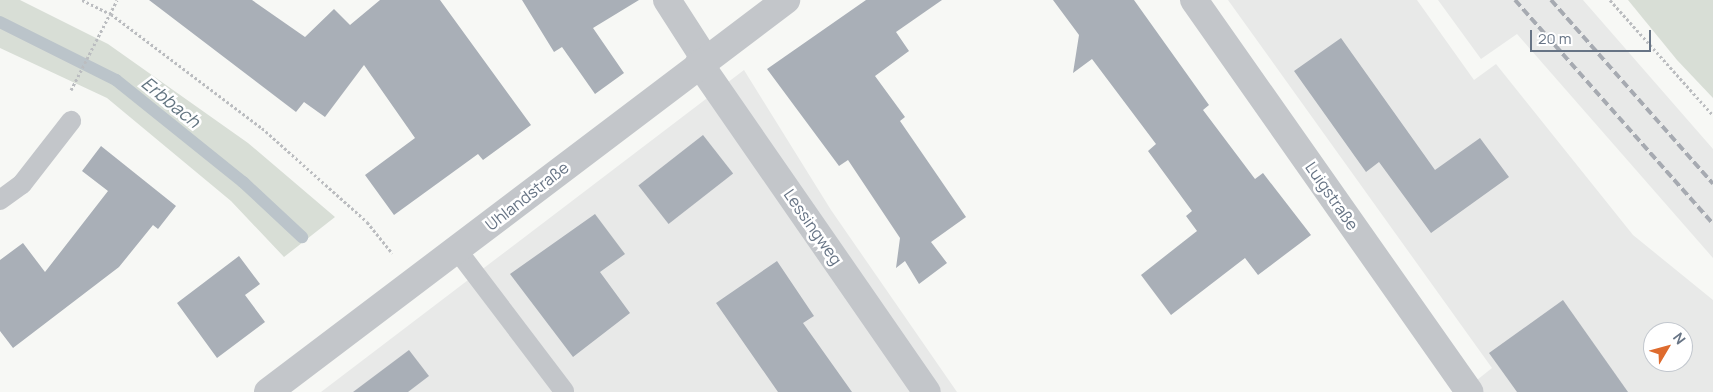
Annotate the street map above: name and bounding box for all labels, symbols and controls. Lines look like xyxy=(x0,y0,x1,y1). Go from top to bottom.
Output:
scale bar xyxy=(1533,20,1654,52)
text: 20 m xyxy=(1538,28,1571,49)
water label: Erbbach xyxy=(138,72,204,132)
street label: Uhlandstraße xyxy=(482,158,572,234)
street label: Luigstraße xyxy=(1301,158,1363,234)
street label: Lessingweg xyxy=(780,186,846,268)
north arrow xyxy=(1643,322,1693,372)
text: N xyxy=(1669,329,1690,348)

